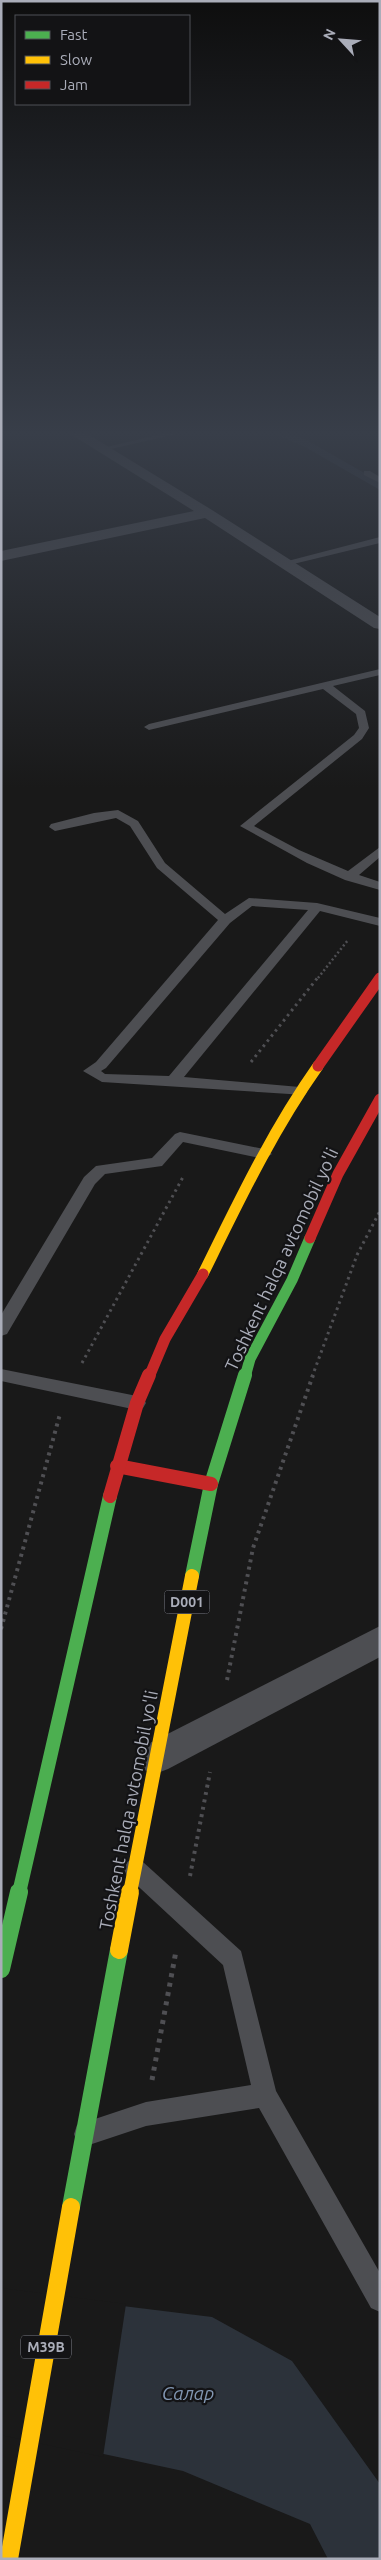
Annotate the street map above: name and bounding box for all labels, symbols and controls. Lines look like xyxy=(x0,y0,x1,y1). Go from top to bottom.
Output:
legend xyxy=(15,15,190,105)
north arrow xyxy=(316,15,366,65)
text: Fast xyxy=(60,26,88,43)
text: N xyxy=(320,26,339,43)
text: Slow xyxy=(60,51,93,68)
text: Jam xyxy=(60,76,88,93)
street label: Toshkent halqa avtomobil yo'li xyxy=(220,1144,342,1374)
road number: D001 xyxy=(164,1590,210,1614)
street label: Toshkent halqa avtomobil yo'li xyxy=(95,1688,161,1932)
road number: M39B xyxy=(21,2336,71,2358)
water label: Салар xyxy=(162,2382,214,2404)

